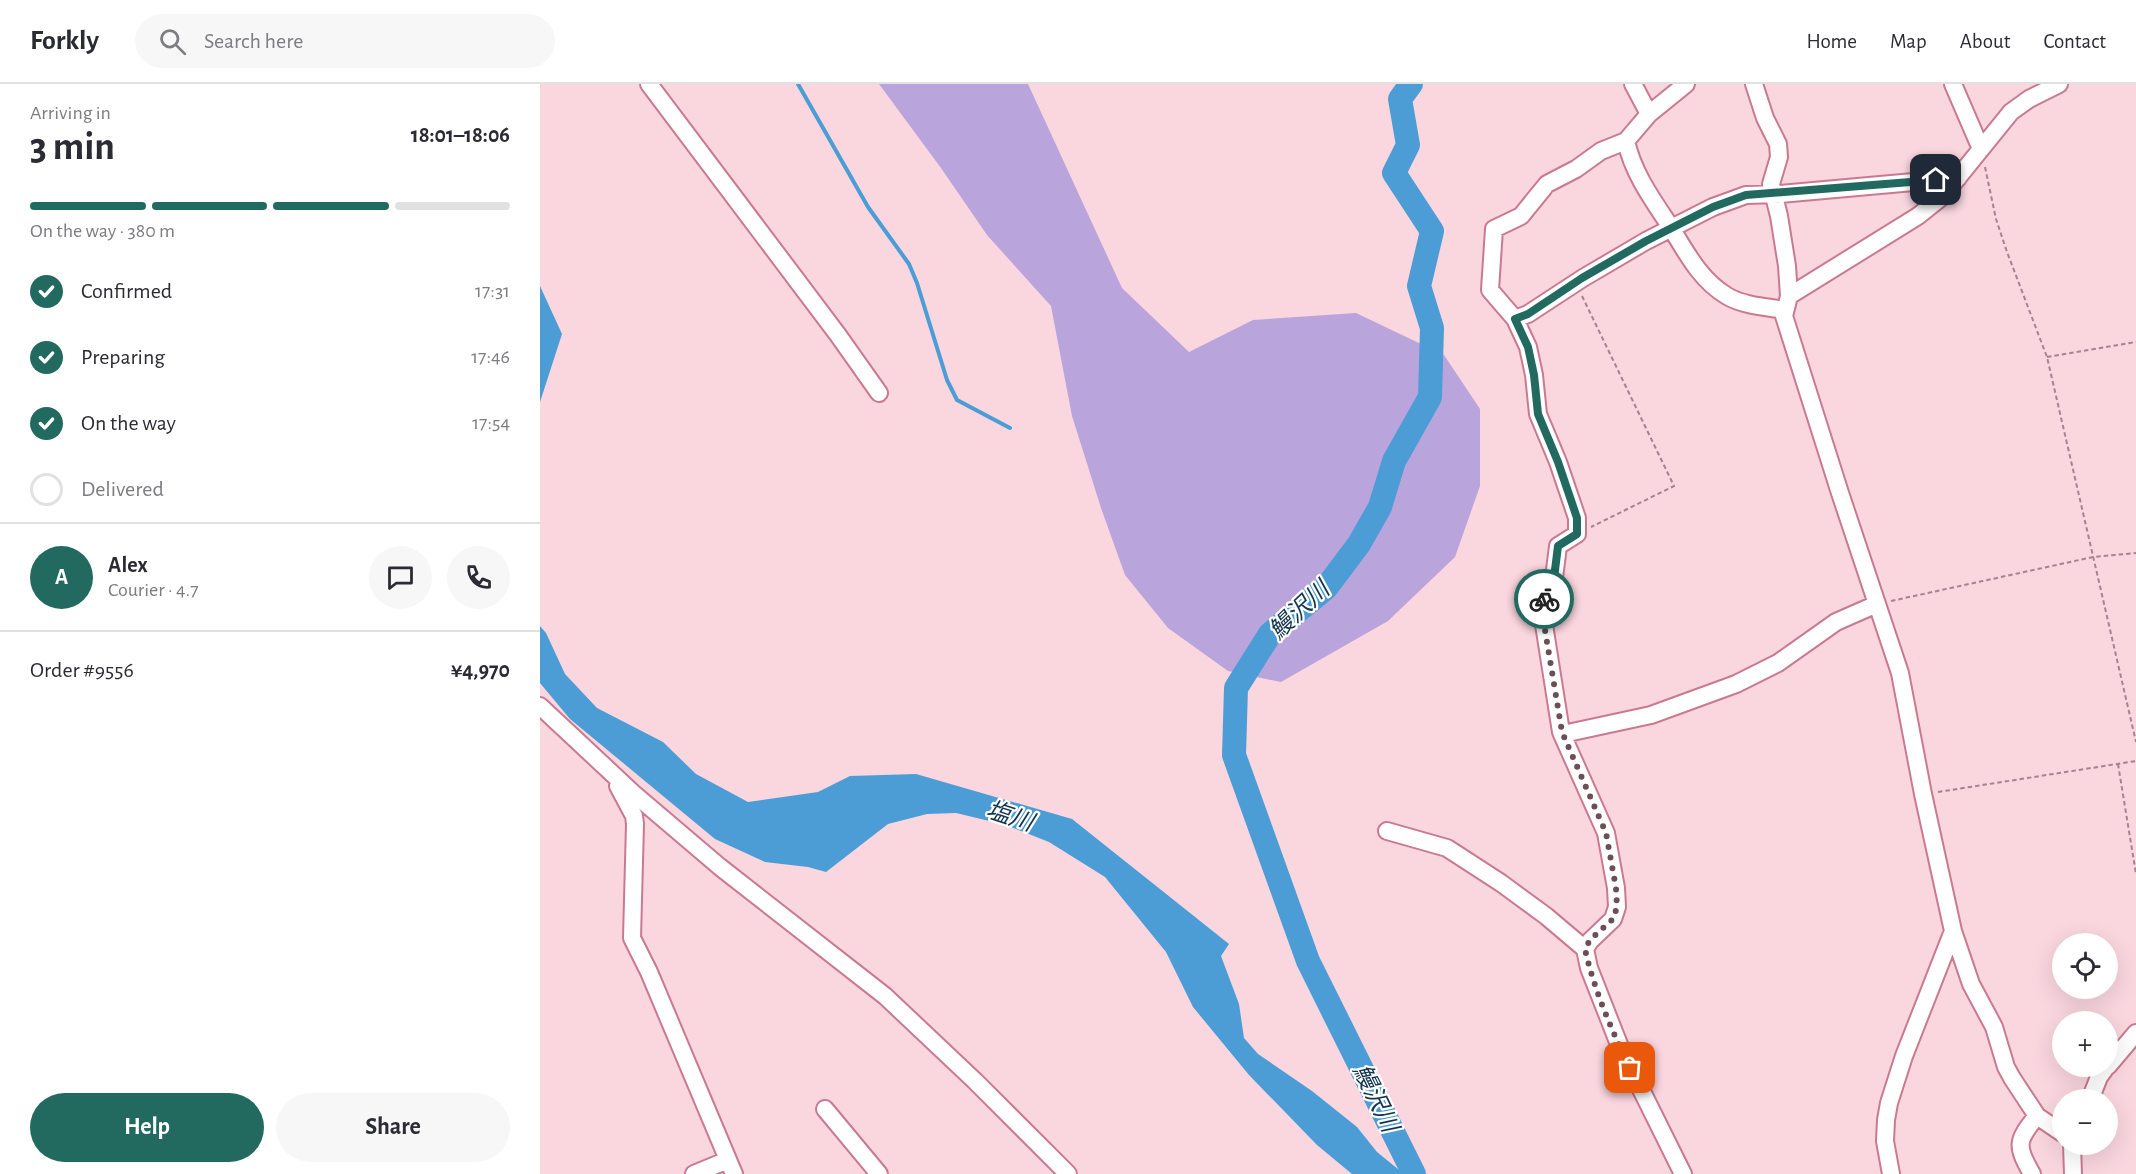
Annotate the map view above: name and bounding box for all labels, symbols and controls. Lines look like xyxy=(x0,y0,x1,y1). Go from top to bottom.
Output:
search box xyxy=(135,14,555,68)
icon: search xyxy=(156,25,189,58)
text: Forkly xyxy=(30,27,99,55)
text: Search here xyxy=(204,30,303,52)
text: Home xyxy=(1806,31,1857,52)
text: Map xyxy=(1890,31,1927,52)
text: About xyxy=(1960,31,2010,52)
text: Contact xyxy=(2043,31,2106,52)
text: Arriving in xyxy=(30,103,111,123)
text: 18:01–18:06 xyxy=(411,124,510,146)
text: 3 min xyxy=(30,128,115,167)
pin xyxy=(1910,154,1961,205)
icon: home xyxy=(1919,163,1952,196)
text: On the way · 380 m xyxy=(30,221,175,241)
icon: check xyxy=(30,275,63,308)
text: Confirmed xyxy=(81,280,172,302)
text: 17:31 xyxy=(475,281,510,301)
icon: check xyxy=(30,341,63,374)
text: Preparing xyxy=(81,346,165,368)
text: 17:46 xyxy=(471,347,510,367)
icon: check xyxy=(30,407,63,440)
text: On the way xyxy=(81,412,176,434)
text: 17:54 xyxy=(472,413,510,433)
text: Delivered xyxy=(81,478,164,500)
button: chat xyxy=(369,546,432,609)
button: phone xyxy=(447,546,510,609)
text: Alex xyxy=(108,554,148,576)
text: A xyxy=(55,566,68,588)
courier xyxy=(1514,569,1574,629)
water label: 鰻沢川 xyxy=(1264,574,1336,644)
text: Courier · 4.7 xyxy=(108,580,199,600)
icon: bike xyxy=(1528,583,1561,616)
text: Order #9556 xyxy=(30,659,134,681)
text: ¥4,970 xyxy=(451,659,510,681)
water label: 塩川 xyxy=(983,796,1040,837)
map controls xyxy=(2052,933,2118,1155)
button: locate xyxy=(2052,933,2118,999)
button: + xyxy=(2052,1011,2118,1077)
pin xyxy=(1604,1042,1655,1093)
icon: bag xyxy=(1613,1051,1646,1084)
water label: 鰻沢川 xyxy=(1349,1060,1405,1139)
button: − xyxy=(2052,1089,2118,1155)
button: Help xyxy=(30,1093,264,1162)
button: Share xyxy=(276,1093,510,1162)

